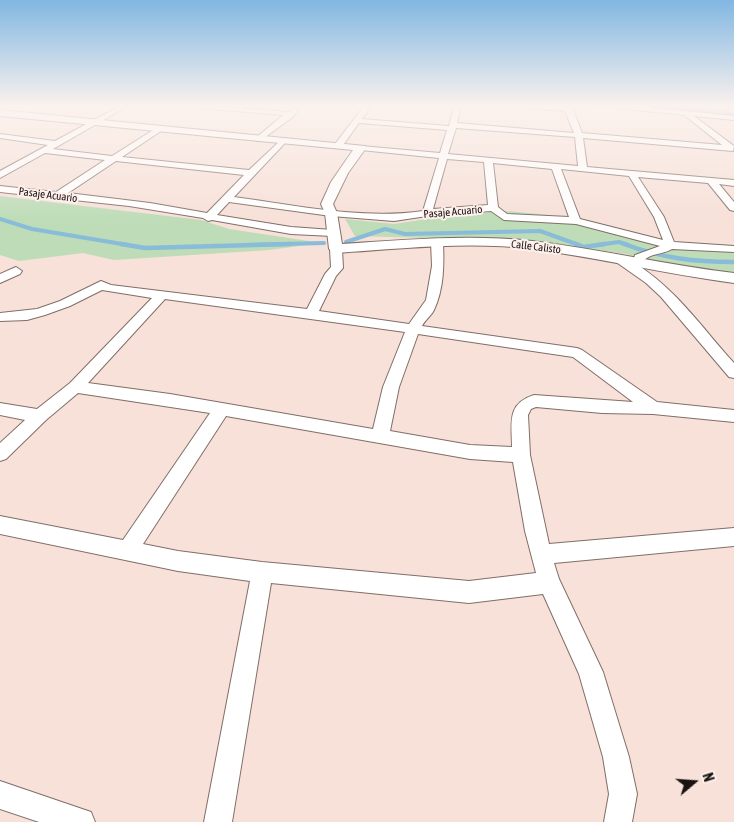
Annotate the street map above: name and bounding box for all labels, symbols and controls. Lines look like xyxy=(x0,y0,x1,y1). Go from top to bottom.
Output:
street label: Pasaje Acuario xyxy=(18,185,78,205)
street label: Pasaje Acuario xyxy=(423,203,483,221)
street label: Calle Calisto xyxy=(510,237,562,257)
north arrow xyxy=(669,757,719,807)
text: N xyxy=(699,771,717,784)

